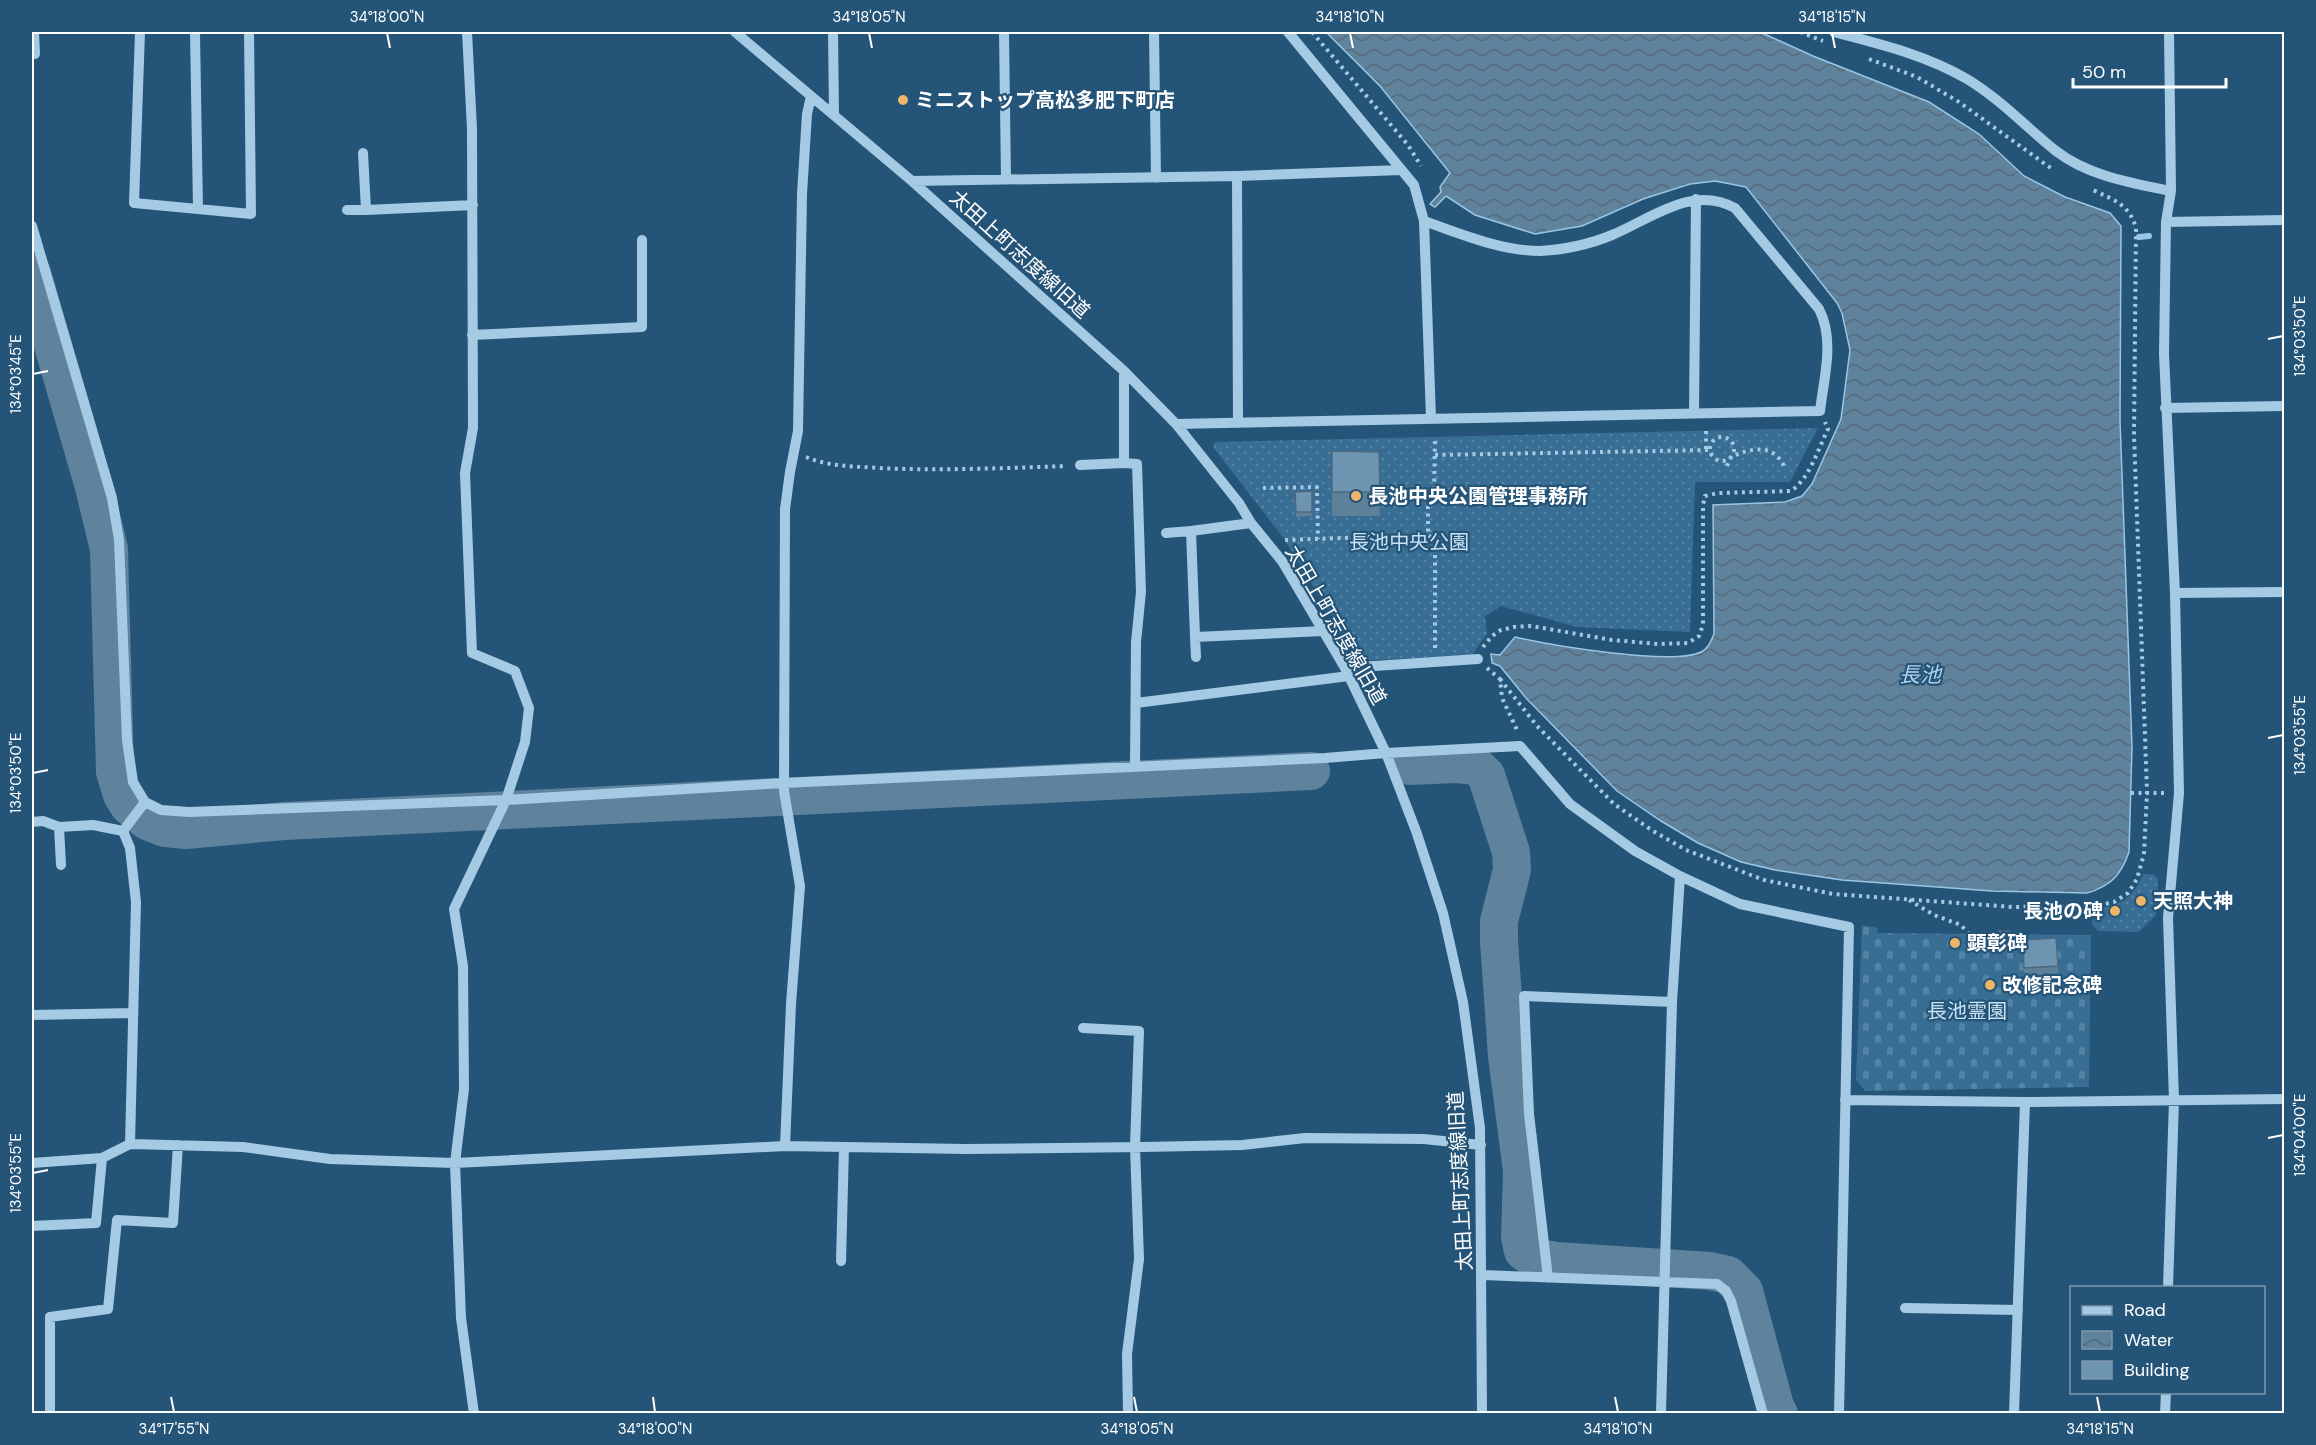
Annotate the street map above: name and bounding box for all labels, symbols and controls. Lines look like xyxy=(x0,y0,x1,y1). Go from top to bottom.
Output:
text: 34°18'00"N xyxy=(350,7,424,27)
text: 34°18'05"N xyxy=(832,7,906,27)
text: 34°18'10"N xyxy=(1316,7,1384,27)
text: 34°18'15"N xyxy=(1798,7,1866,27)
scale bar xyxy=(2073,51,2226,89)
text: 50 m xyxy=(2082,60,2126,84)
place label: ミニストップ高松多肥下町店 xyxy=(915,87,1175,113)
marker: ミニストップ高松多肥下町店 xyxy=(896,93,910,107)
street label: 太田上町志度線旧道 xyxy=(944,184,1096,324)
text: 134°03'50"E xyxy=(2290,295,2310,377)
text: 134°03'45"E xyxy=(6,334,26,414)
place label: 長池中央公園管理事務所 xyxy=(1368,483,1588,509)
marker: 長池中央公園管理事務所 xyxy=(1349,489,1363,503)
park label: 長池中央公園 xyxy=(1349,529,1469,555)
street label: 太田上町志度線旧道 xyxy=(1280,541,1392,709)
water label: 長池 xyxy=(1899,661,1943,689)
text: 134°03'55"E xyxy=(2290,695,2310,775)
text: 134°03'50"E xyxy=(6,732,26,814)
place label: 天照大神 xyxy=(2153,888,2233,914)
marker: 天照大神 xyxy=(2134,894,2148,908)
place label: 長池の碑 xyxy=(2023,898,2103,924)
marker: 長池の碑 xyxy=(2108,904,2122,918)
place label: 顕彰碑 xyxy=(1967,930,2027,956)
marker: 顕彰碑 xyxy=(1948,936,1962,950)
place label: 改修記念碑 xyxy=(2002,972,2102,998)
marker: 改修記念碑 xyxy=(1983,978,1997,992)
park label: 長池霊園 xyxy=(1927,998,2007,1024)
street label: 太田上町志度線旧道 xyxy=(1442,1090,1478,1272)
text: 134°04'00"E xyxy=(2290,1094,2310,1176)
text: 134°03'55"E xyxy=(6,1133,26,1213)
legend xyxy=(2070,1286,2265,1394)
text: Road xyxy=(2124,1298,2166,1322)
text: Water xyxy=(2124,1328,2174,1352)
text: Building xyxy=(2124,1358,2189,1382)
text: 34°17'55"N xyxy=(139,1419,209,1439)
text: 34°18'00"N xyxy=(618,1419,692,1439)
text: 34°18'05"N xyxy=(1100,1419,1174,1439)
text: 34°18'10"N xyxy=(1584,1419,1652,1439)
text: 34°18'15"N xyxy=(2066,1419,2134,1439)

